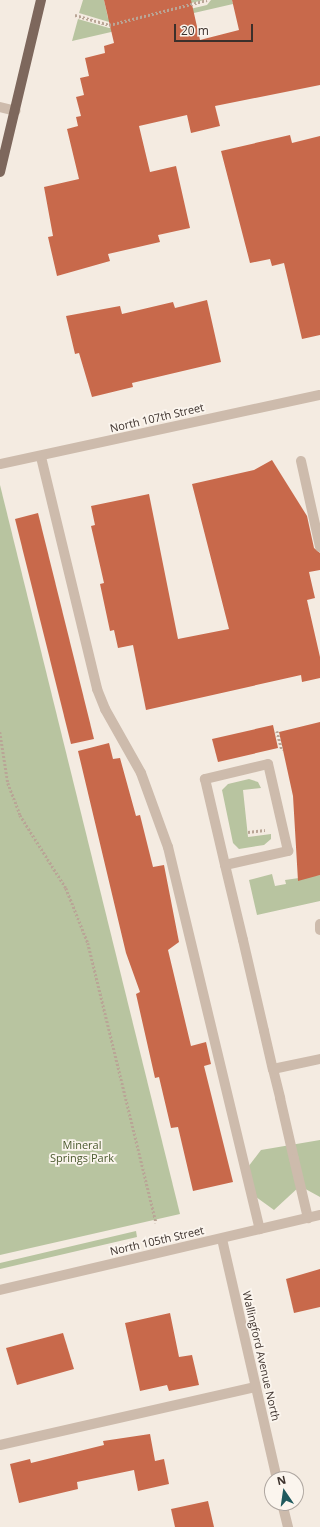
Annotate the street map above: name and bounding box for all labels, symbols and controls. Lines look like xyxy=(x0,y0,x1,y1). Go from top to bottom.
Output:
scale bar xyxy=(176,16,255,42)
text: 20 m xyxy=(181,22,209,39)
street label: North 107th Street xyxy=(109,401,205,435)
park label: Mineral Springs Park xyxy=(50,1139,114,1165)
street label: North 105th Street xyxy=(109,1224,205,1258)
street label: Wallingford Avenue North xyxy=(240,1290,282,1422)
north arrow xyxy=(264,1471,304,1511)
text: N xyxy=(275,1471,287,1488)

